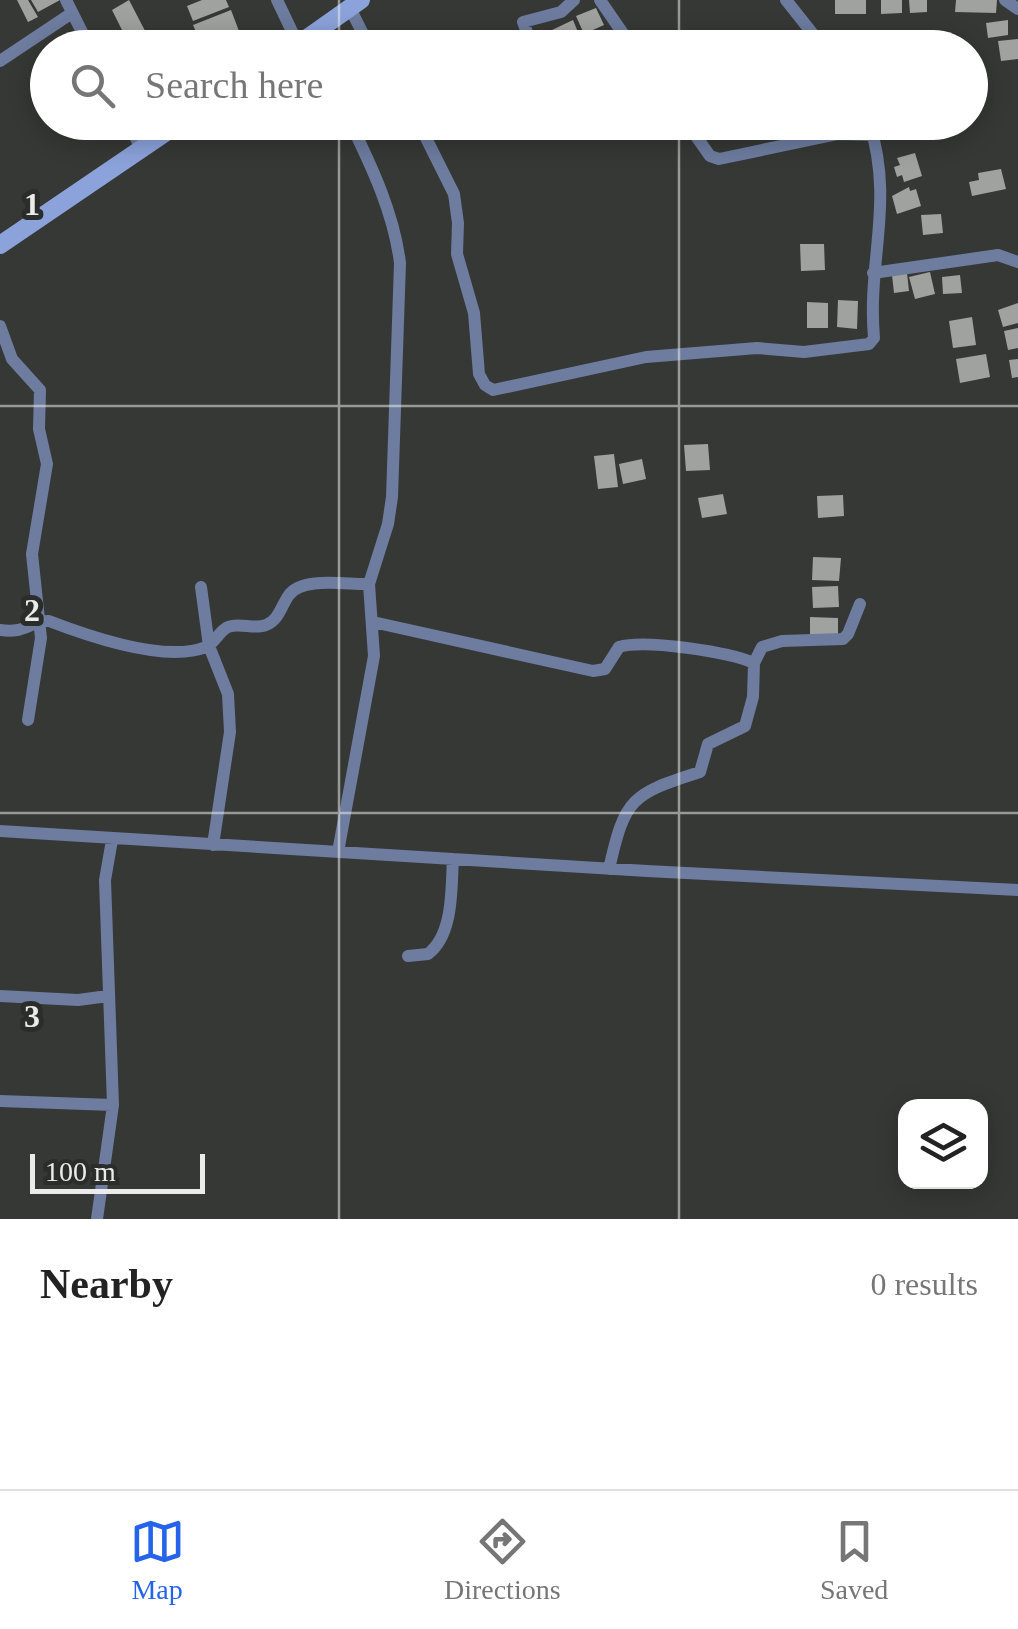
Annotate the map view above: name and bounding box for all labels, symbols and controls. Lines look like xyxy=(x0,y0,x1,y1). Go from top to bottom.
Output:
search box xyxy=(30,30,988,140)
icon: search xyxy=(65,58,120,113)
text: Search here xyxy=(145,64,323,106)
text: 1 xyxy=(24,186,40,222)
text: 2 xyxy=(24,592,40,628)
text: 3 xyxy=(24,998,40,1034)
map controls xyxy=(898,1099,988,1189)
button: layers xyxy=(898,1099,988,1189)
scale bar xyxy=(30,1149,205,1194)
text: 100 m xyxy=(45,1156,116,1187)
text: Nearby xyxy=(40,1261,173,1307)
text: 0 results xyxy=(870,1266,978,1302)
tab: Map xyxy=(130,1514,185,1606)
tab: Directions xyxy=(444,1514,561,1606)
tab: Saved xyxy=(820,1514,888,1606)

